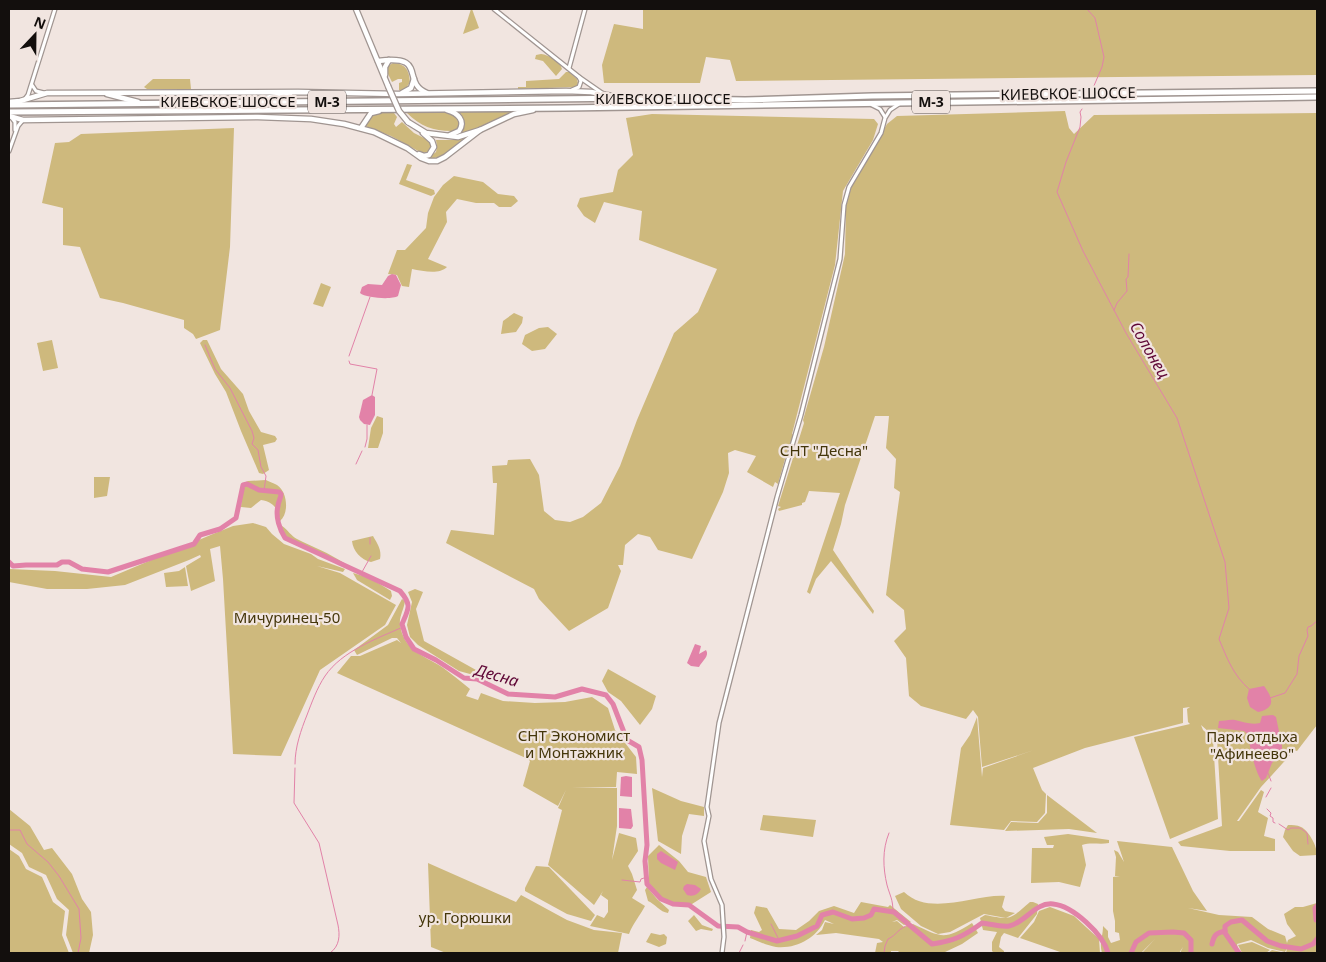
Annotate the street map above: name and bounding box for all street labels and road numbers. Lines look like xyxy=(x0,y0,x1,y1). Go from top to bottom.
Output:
street label: КИЕВСКОЕ ШОССЕ xyxy=(1000,82,1136,104)
street label: КИЕВСКОЕ ШОССЕ xyxy=(595,88,731,108)
road number: М-3 xyxy=(308,90,346,114)
road number: М-3 xyxy=(912,90,950,114)
street label: КИЕВСКОЕ ШОССЕ xyxy=(160,91,296,111)

